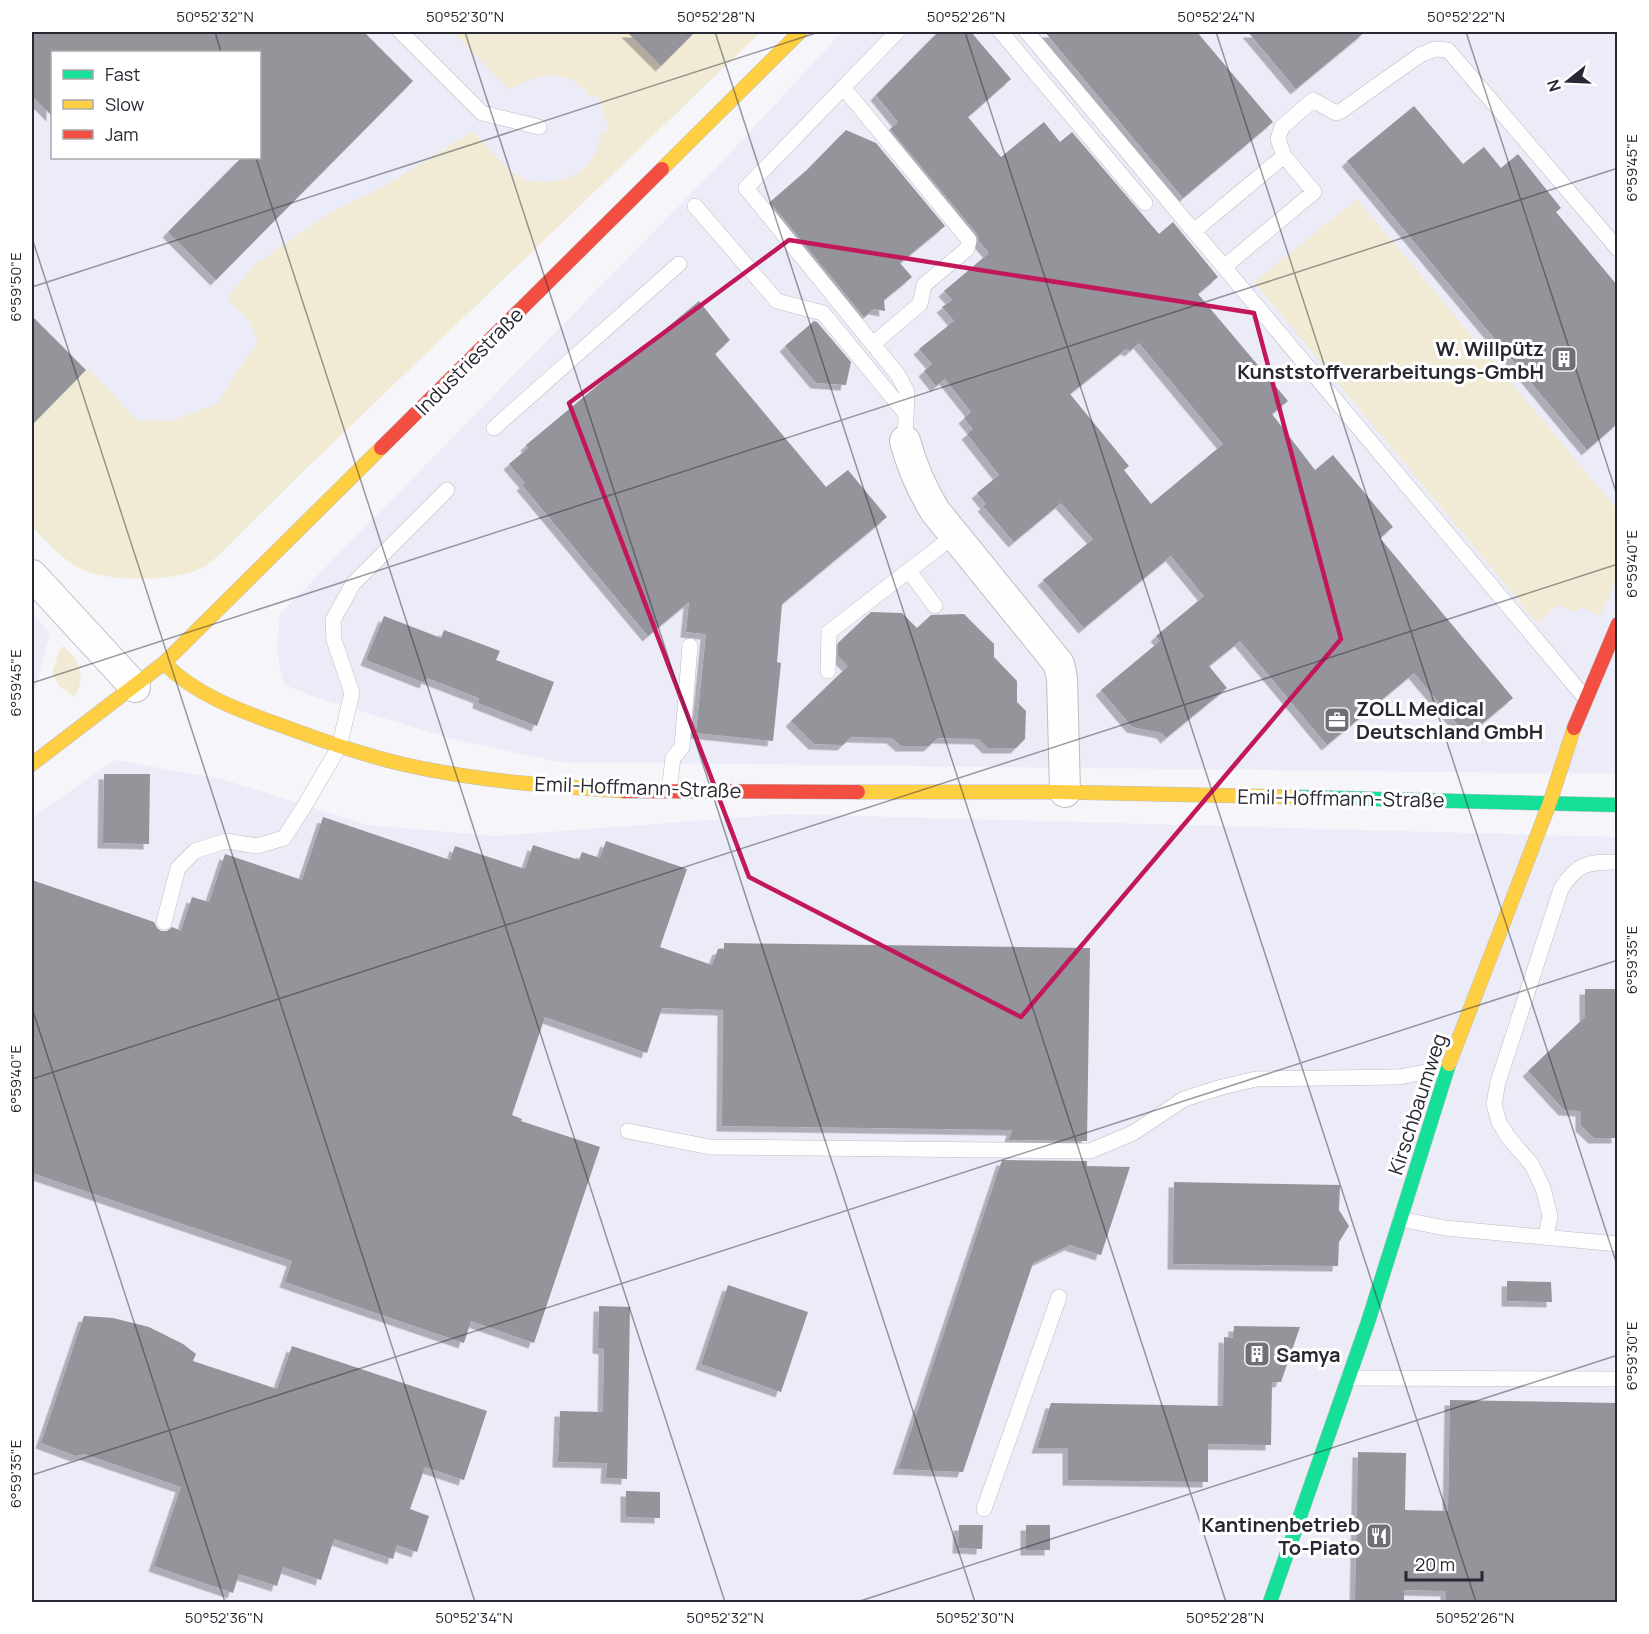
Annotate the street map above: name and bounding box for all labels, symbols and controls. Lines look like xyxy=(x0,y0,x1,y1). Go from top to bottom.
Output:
text: 50°52'32"N xyxy=(176,6,254,27)
text: 50°52'30"N xyxy=(426,6,504,27)
text: 50°52'28"N xyxy=(677,6,755,27)
text: 50°52'26"N xyxy=(927,6,1005,27)
text: 50°52'24"N xyxy=(1177,6,1255,27)
text: 50°52'22"N xyxy=(1427,6,1505,27)
legend xyxy=(51,51,261,159)
north arrow xyxy=(1538,51,1598,111)
text: Fast xyxy=(105,62,140,86)
text: N xyxy=(1541,77,1566,95)
text: Slow xyxy=(105,92,145,116)
text: Jam xyxy=(105,122,139,146)
text: 6°59'45"E xyxy=(1621,134,1642,202)
text: 6°59'50"E xyxy=(5,252,26,322)
street label: Industriestraße xyxy=(409,301,529,421)
place label: W. Willpütz Kunststoffverarbeitungs-GmbH xyxy=(1237,335,1544,385)
building icon: W. Willpütz Kunststoffverarbeitungs-GmbH xyxy=(1549,344,1579,374)
text: 6°59'40"E xyxy=(1621,530,1642,598)
text: 6°59'45"E xyxy=(5,649,26,717)
place label: ZOLL Medical Deutschland GmbH xyxy=(1356,695,1543,745)
office icon: ZOLL Medical Deutschland GmbH xyxy=(1322,705,1352,735)
street label: Emil-Hoffmann-Straße xyxy=(534,770,742,804)
street label: Emil-Hoffmann-Straße xyxy=(1237,783,1445,813)
text: 6°59'35"E xyxy=(1621,926,1642,994)
street label: Kirschbaumweg xyxy=(1381,1030,1453,1178)
text: 6°59'40"E xyxy=(5,1045,26,1113)
text: 6°59'30"E xyxy=(1621,1321,1642,1391)
building icon: Samya xyxy=(1242,1339,1272,1369)
place label: Samya xyxy=(1276,1341,1341,1368)
text: 6°59'35"E xyxy=(5,1440,26,1508)
place label: Kantinenbetrieb To-Piato xyxy=(1201,1511,1360,1561)
restaurant icon: Kantinenbetrieb To-Piato xyxy=(1364,1521,1394,1551)
scale bar xyxy=(1406,1544,1482,1582)
text: 20 m xyxy=(1415,1552,1455,1576)
text: 50°52'36"N xyxy=(185,1607,263,1628)
text: 50°52'34"N xyxy=(435,1607,513,1628)
text: 50°52'32"N xyxy=(686,1607,764,1628)
text: 50°52'30"N xyxy=(936,1607,1014,1628)
text: 50°52'28"N xyxy=(1186,1607,1264,1628)
text: 50°52'26"N xyxy=(1436,1607,1514,1628)

